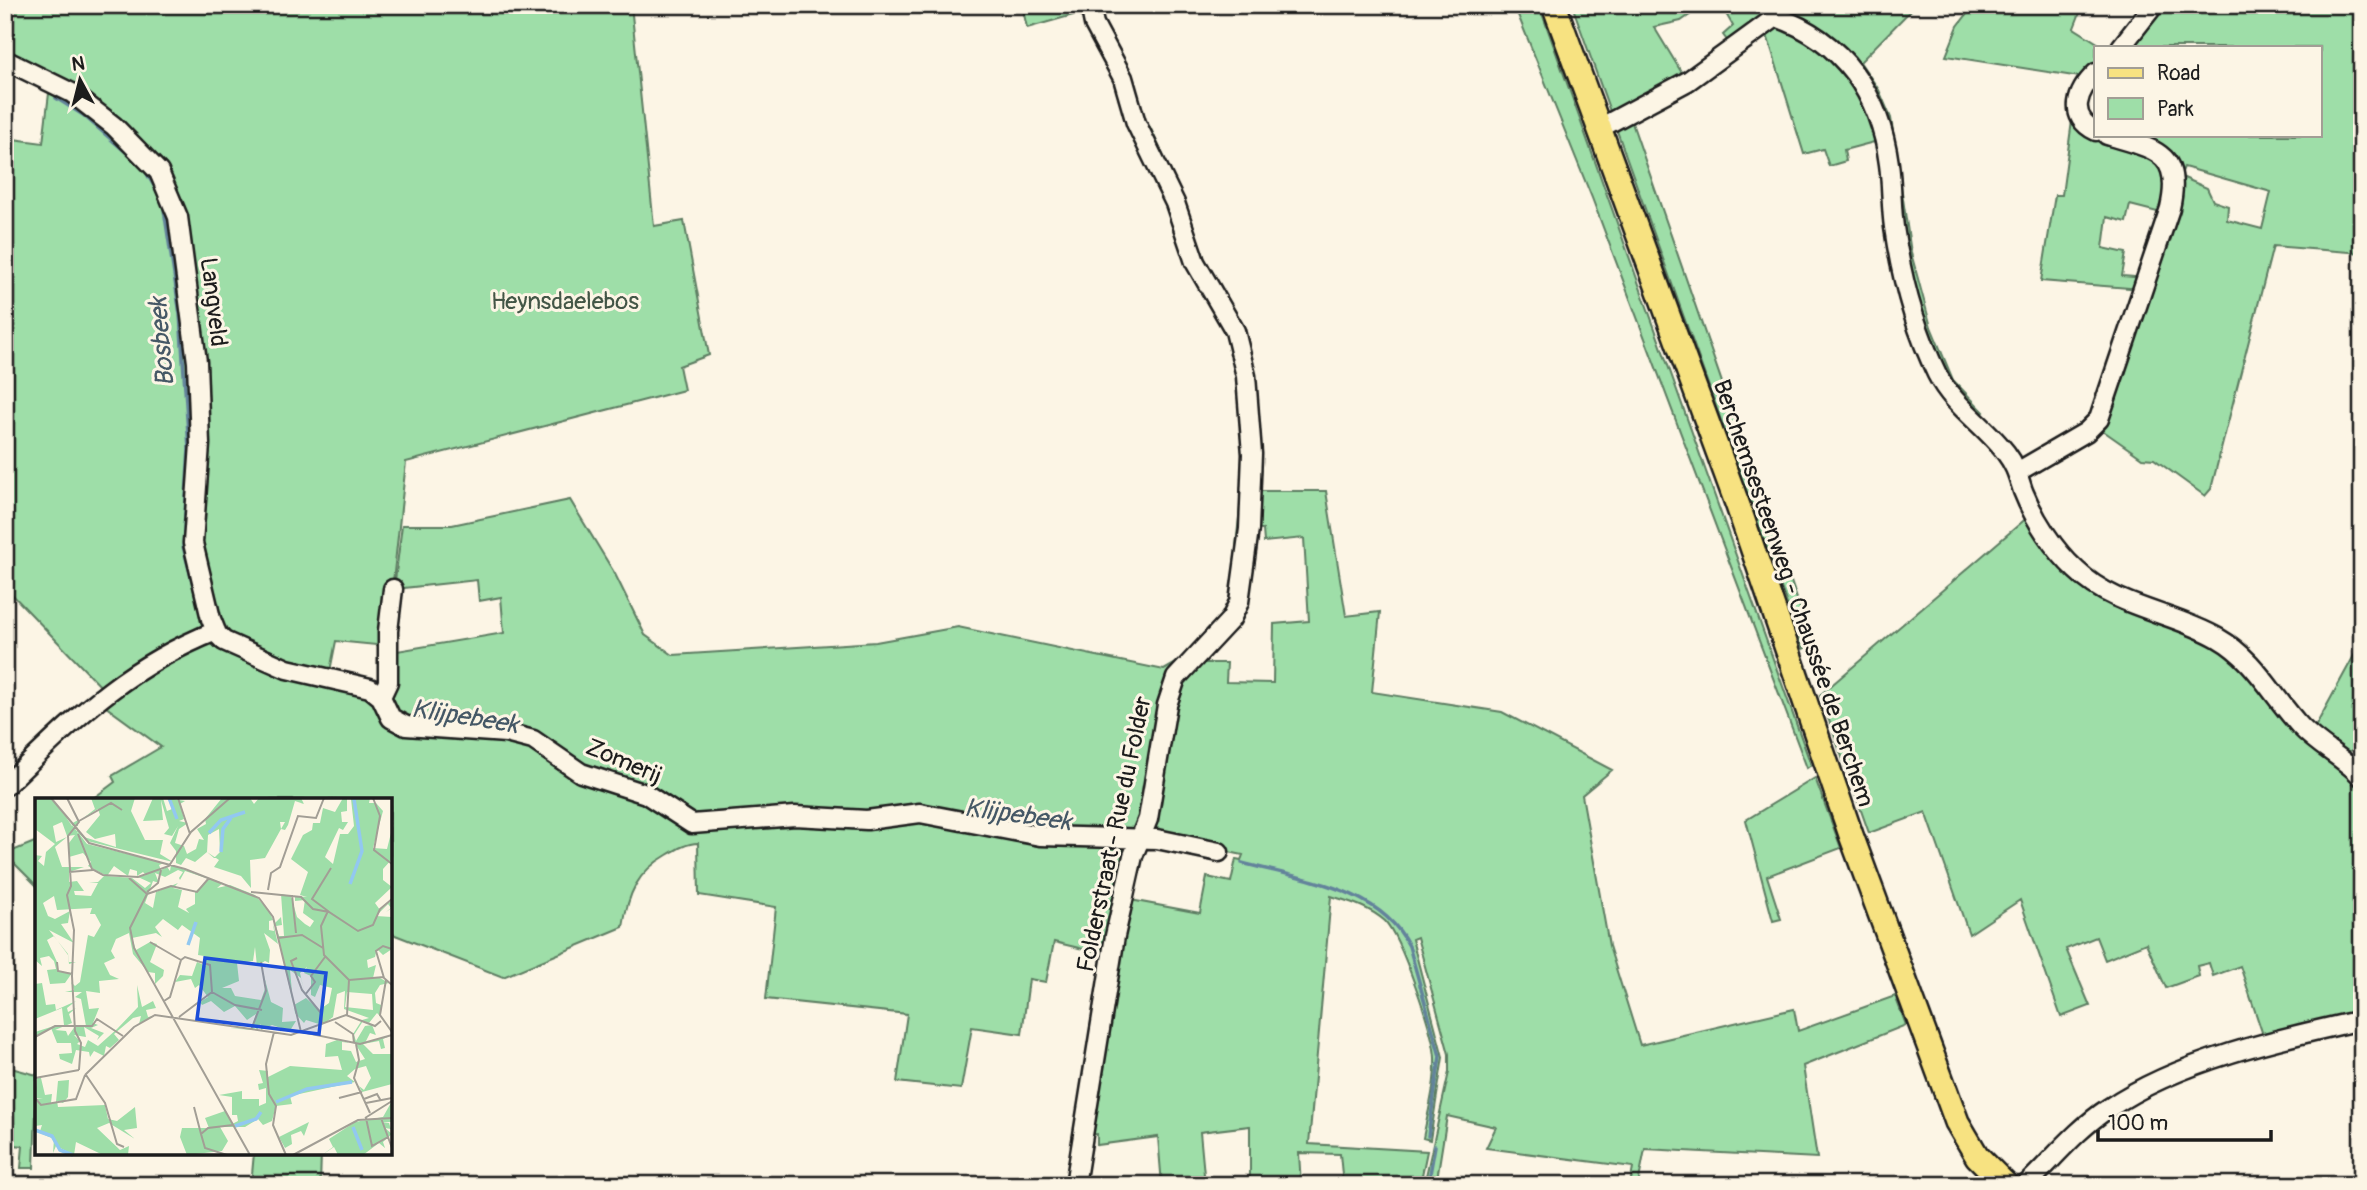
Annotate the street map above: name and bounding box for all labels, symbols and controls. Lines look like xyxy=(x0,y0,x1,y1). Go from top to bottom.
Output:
north arrow xyxy=(46,46,116,116)
legend xyxy=(2094,46,2322,136)
text: N xyxy=(70,51,86,77)
text: Road xyxy=(2157,60,2201,87)
text: Park xyxy=(2157,96,2194,123)
street label: Langveld xyxy=(194,256,233,348)
park label: Heynsdaelebos xyxy=(491,287,639,316)
water label: Bosbeek xyxy=(142,294,182,388)
street label: Berchemsesteenweg - Chaussée de Berchem xyxy=(1707,376,1880,811)
water label: Klijpebeek xyxy=(409,693,522,742)
street label: Folderstraat - Rue du Folder xyxy=(1071,693,1158,975)
street label: Zomerij xyxy=(582,733,666,790)
water label: Klijpebeek xyxy=(962,792,1075,839)
inset map xyxy=(35,798,392,1155)
scale bar xyxy=(2098,1099,2271,1143)
text: 100 m xyxy=(2108,1110,2168,1137)

